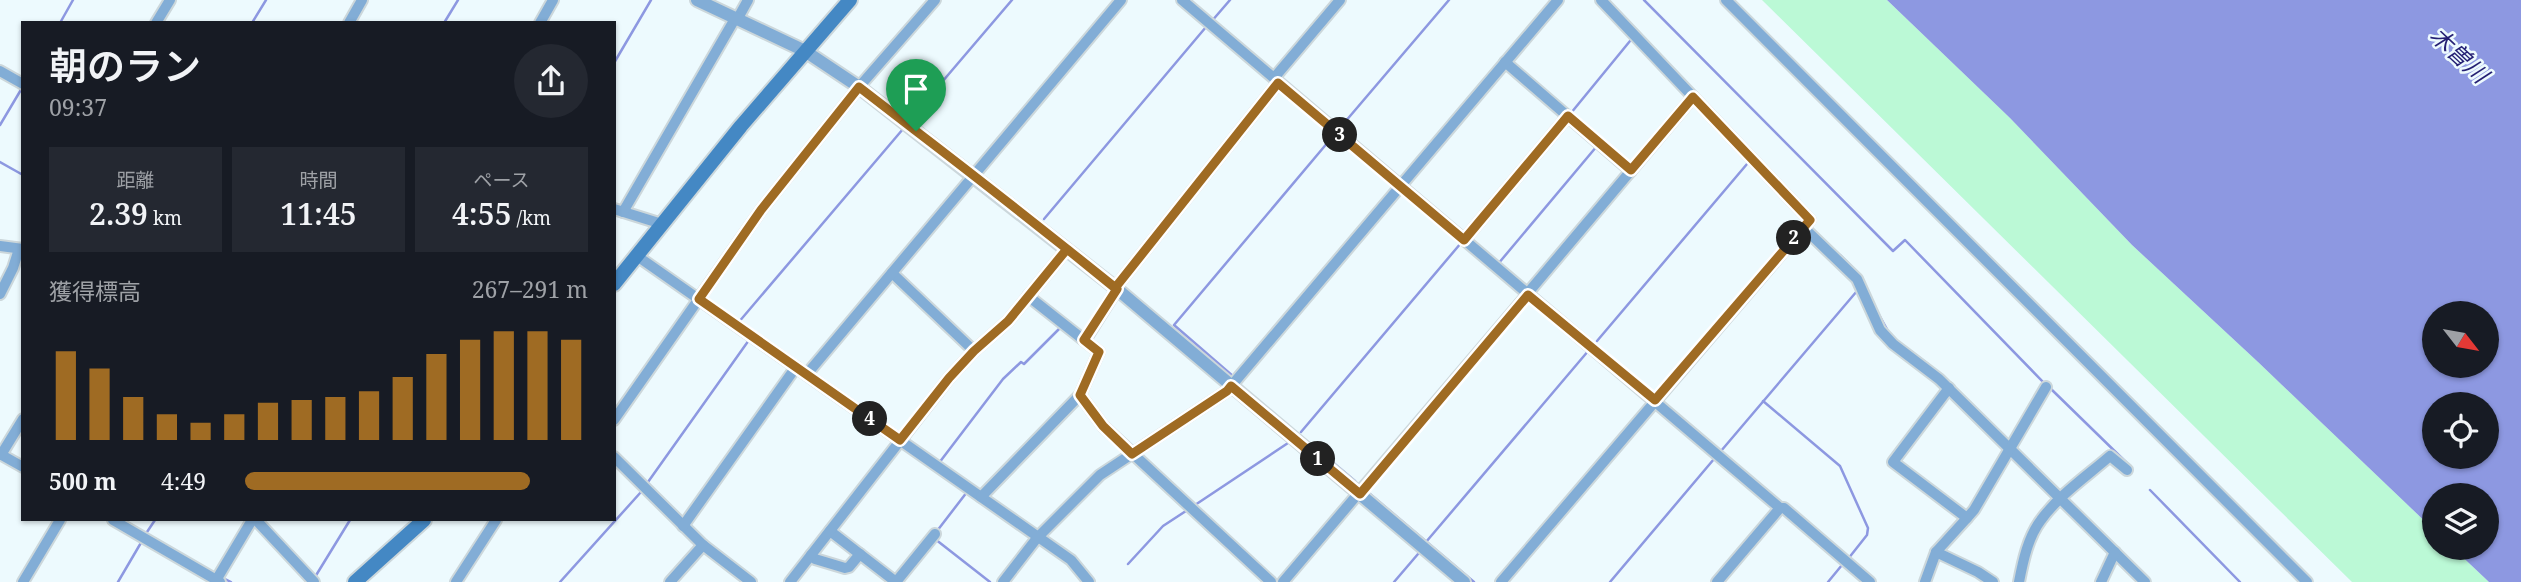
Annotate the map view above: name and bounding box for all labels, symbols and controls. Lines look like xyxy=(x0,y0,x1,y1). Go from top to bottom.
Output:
water label: 木曽川 xyxy=(2424,19,2498,92)
text: 朝のラン xyxy=(49,39,201,91)
button: share xyxy=(514,44,588,118)
pin xyxy=(886,59,946,131)
icon: arrive xyxy=(897,70,935,108)
text: 09:37 xyxy=(49,91,107,123)
pin: 3 xyxy=(1322,118,1358,152)
text: 3 xyxy=(1334,121,1345,147)
text: 距離 xyxy=(116,167,155,193)
text: 時間 xyxy=(299,167,338,193)
text: ペース xyxy=(473,167,530,193)
text: 2.39 xyxy=(89,193,148,234)
text: 11:45 xyxy=(280,193,357,234)
text: 4:55 xyxy=(452,193,512,234)
text: km xyxy=(148,205,182,231)
text: /km xyxy=(512,205,551,231)
pin: 2 xyxy=(1776,220,1812,256)
text: 2 xyxy=(1788,224,1799,250)
text: 267–291 m xyxy=(472,273,588,305)
text: 獲得標高 xyxy=(49,275,141,307)
north arrow xyxy=(2422,301,2499,378)
map controls xyxy=(2422,301,2499,560)
button: locate xyxy=(2422,392,2499,469)
pin: 4 xyxy=(852,402,888,436)
text: 4 xyxy=(864,405,875,431)
pin: 1 xyxy=(1300,442,1336,476)
text: 1 xyxy=(1312,445,1323,471)
text: 500 m xyxy=(49,465,117,497)
text: 4:49 xyxy=(161,465,206,497)
button: layers xyxy=(2422,483,2499,560)

